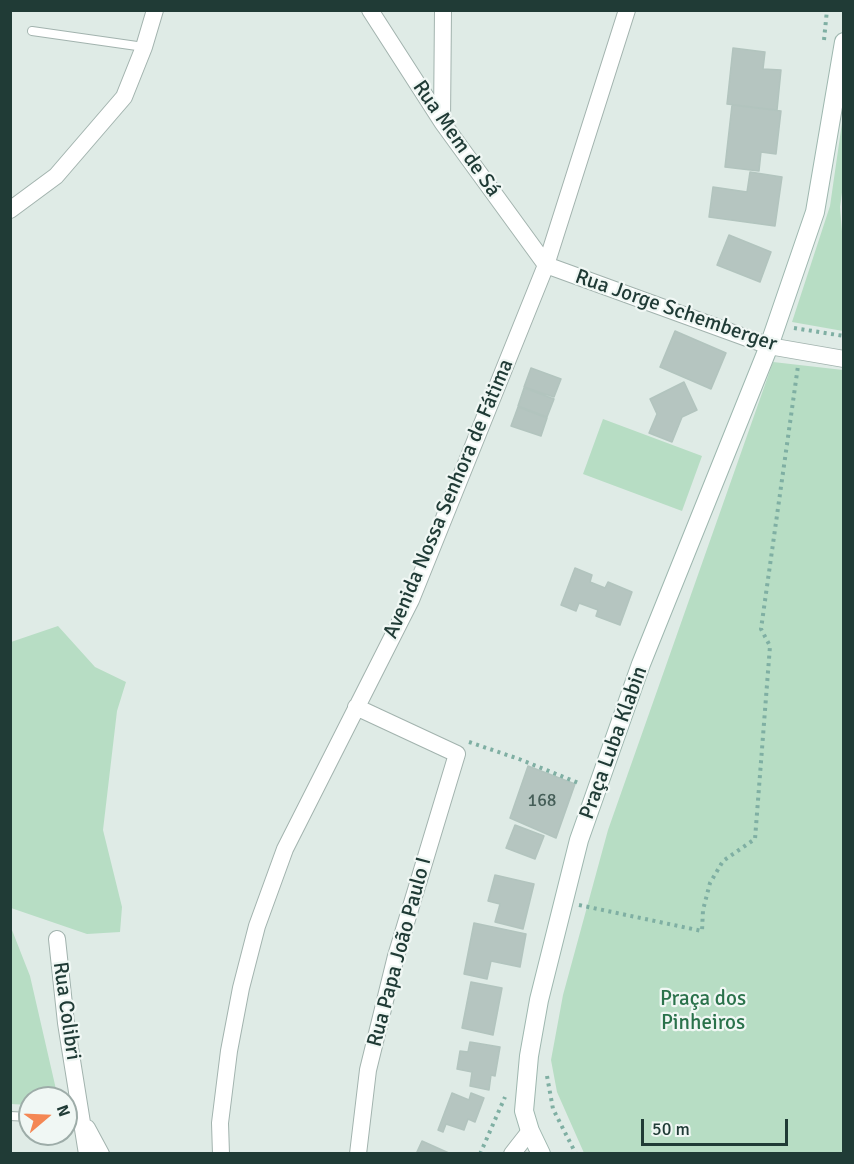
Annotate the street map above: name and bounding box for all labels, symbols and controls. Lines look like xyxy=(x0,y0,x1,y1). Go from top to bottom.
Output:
street label: Rua Mem de Sá xyxy=(407,76,505,202)
street label: Rua Jorge Schemberger xyxy=(572,265,780,357)
street label: Avenida Nossa Senhora de Fátima xyxy=(379,356,519,642)
street label: Praça Luba Klabin xyxy=(575,663,653,823)
house number: 168 xyxy=(527,790,557,812)
street label: Rua Papa João Paulo I xyxy=(363,855,437,1049)
street label: Rua Colibri xyxy=(47,960,85,1062)
park label: Praça dos Pinheiros xyxy=(660,986,746,1036)
north arrow xyxy=(18,1086,78,1146)
text: N xyxy=(52,1102,74,1119)
scale bar xyxy=(644,1107,791,1145)
text: 50 m xyxy=(652,1118,690,1140)

